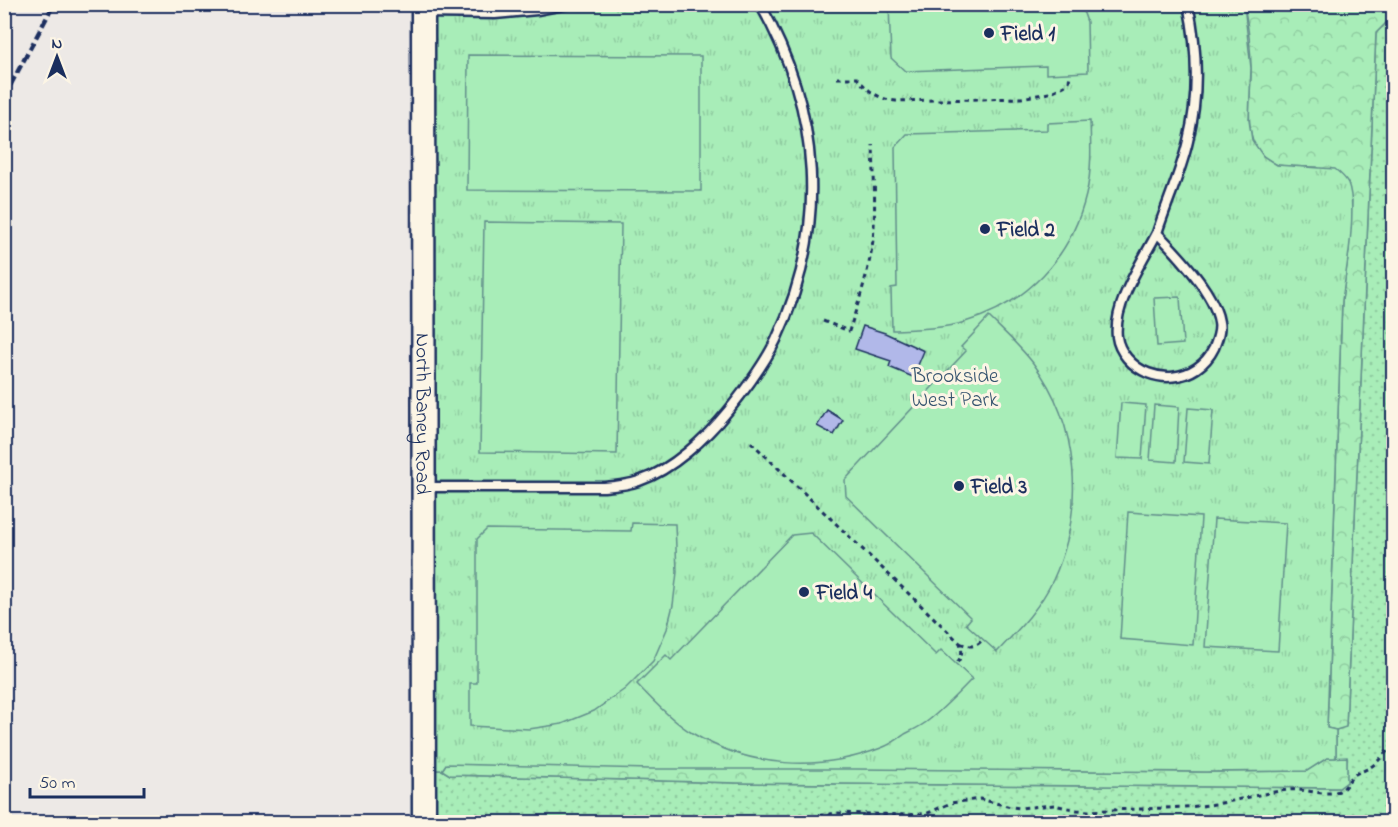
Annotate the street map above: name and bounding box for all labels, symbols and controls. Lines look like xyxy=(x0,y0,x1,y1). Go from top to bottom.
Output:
place label: Field 1 xyxy=(1000,20,1055,50)
marker: Field 1 xyxy=(982,26,996,40)
north arrow xyxy=(27,27,87,87)
text: N xyxy=(52,32,63,56)
place label: Field 2 xyxy=(996,216,1055,246)
marker: Field 2 xyxy=(978,222,992,236)
street label: North Baney Road xyxy=(405,333,437,495)
park label: Brookside West Park xyxy=(911,362,999,416)
place label: Field 3 xyxy=(970,473,1027,503)
marker: Field 3 xyxy=(952,479,966,493)
place label: Field 4 xyxy=(815,579,872,609)
marker: Field 4 xyxy=(797,585,811,599)
scale bar xyxy=(30,761,144,799)
text: 50 m xyxy=(39,771,76,797)

